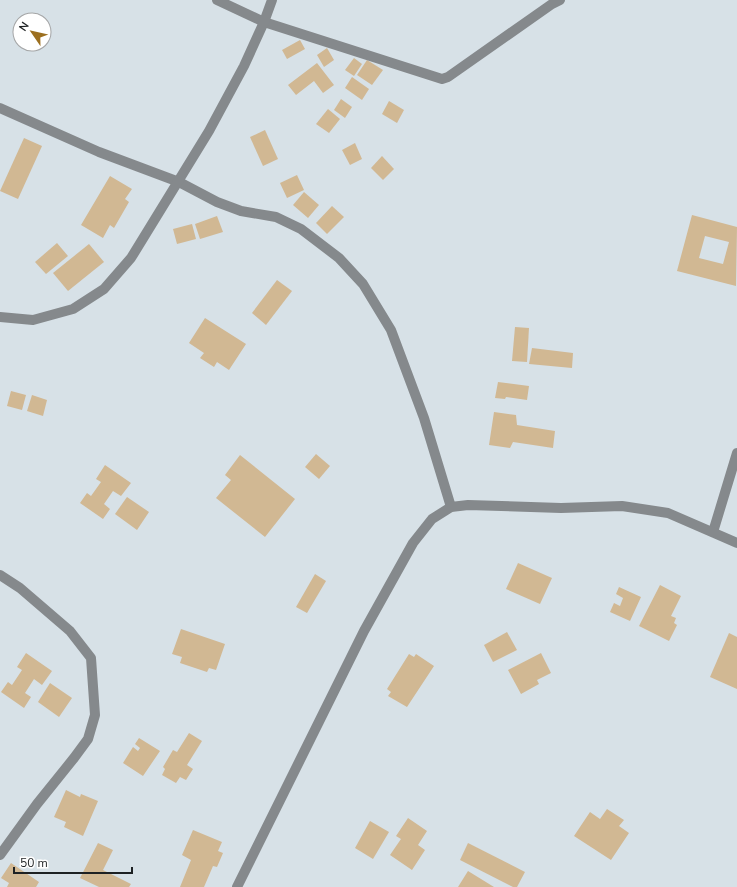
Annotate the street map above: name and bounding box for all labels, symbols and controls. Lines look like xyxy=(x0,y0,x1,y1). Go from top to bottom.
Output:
north arrow xyxy=(12,12,52,52)
text: N xyxy=(16,19,33,34)
scale bar xyxy=(14,849,132,875)
text: 50 m xyxy=(20,855,48,871)

